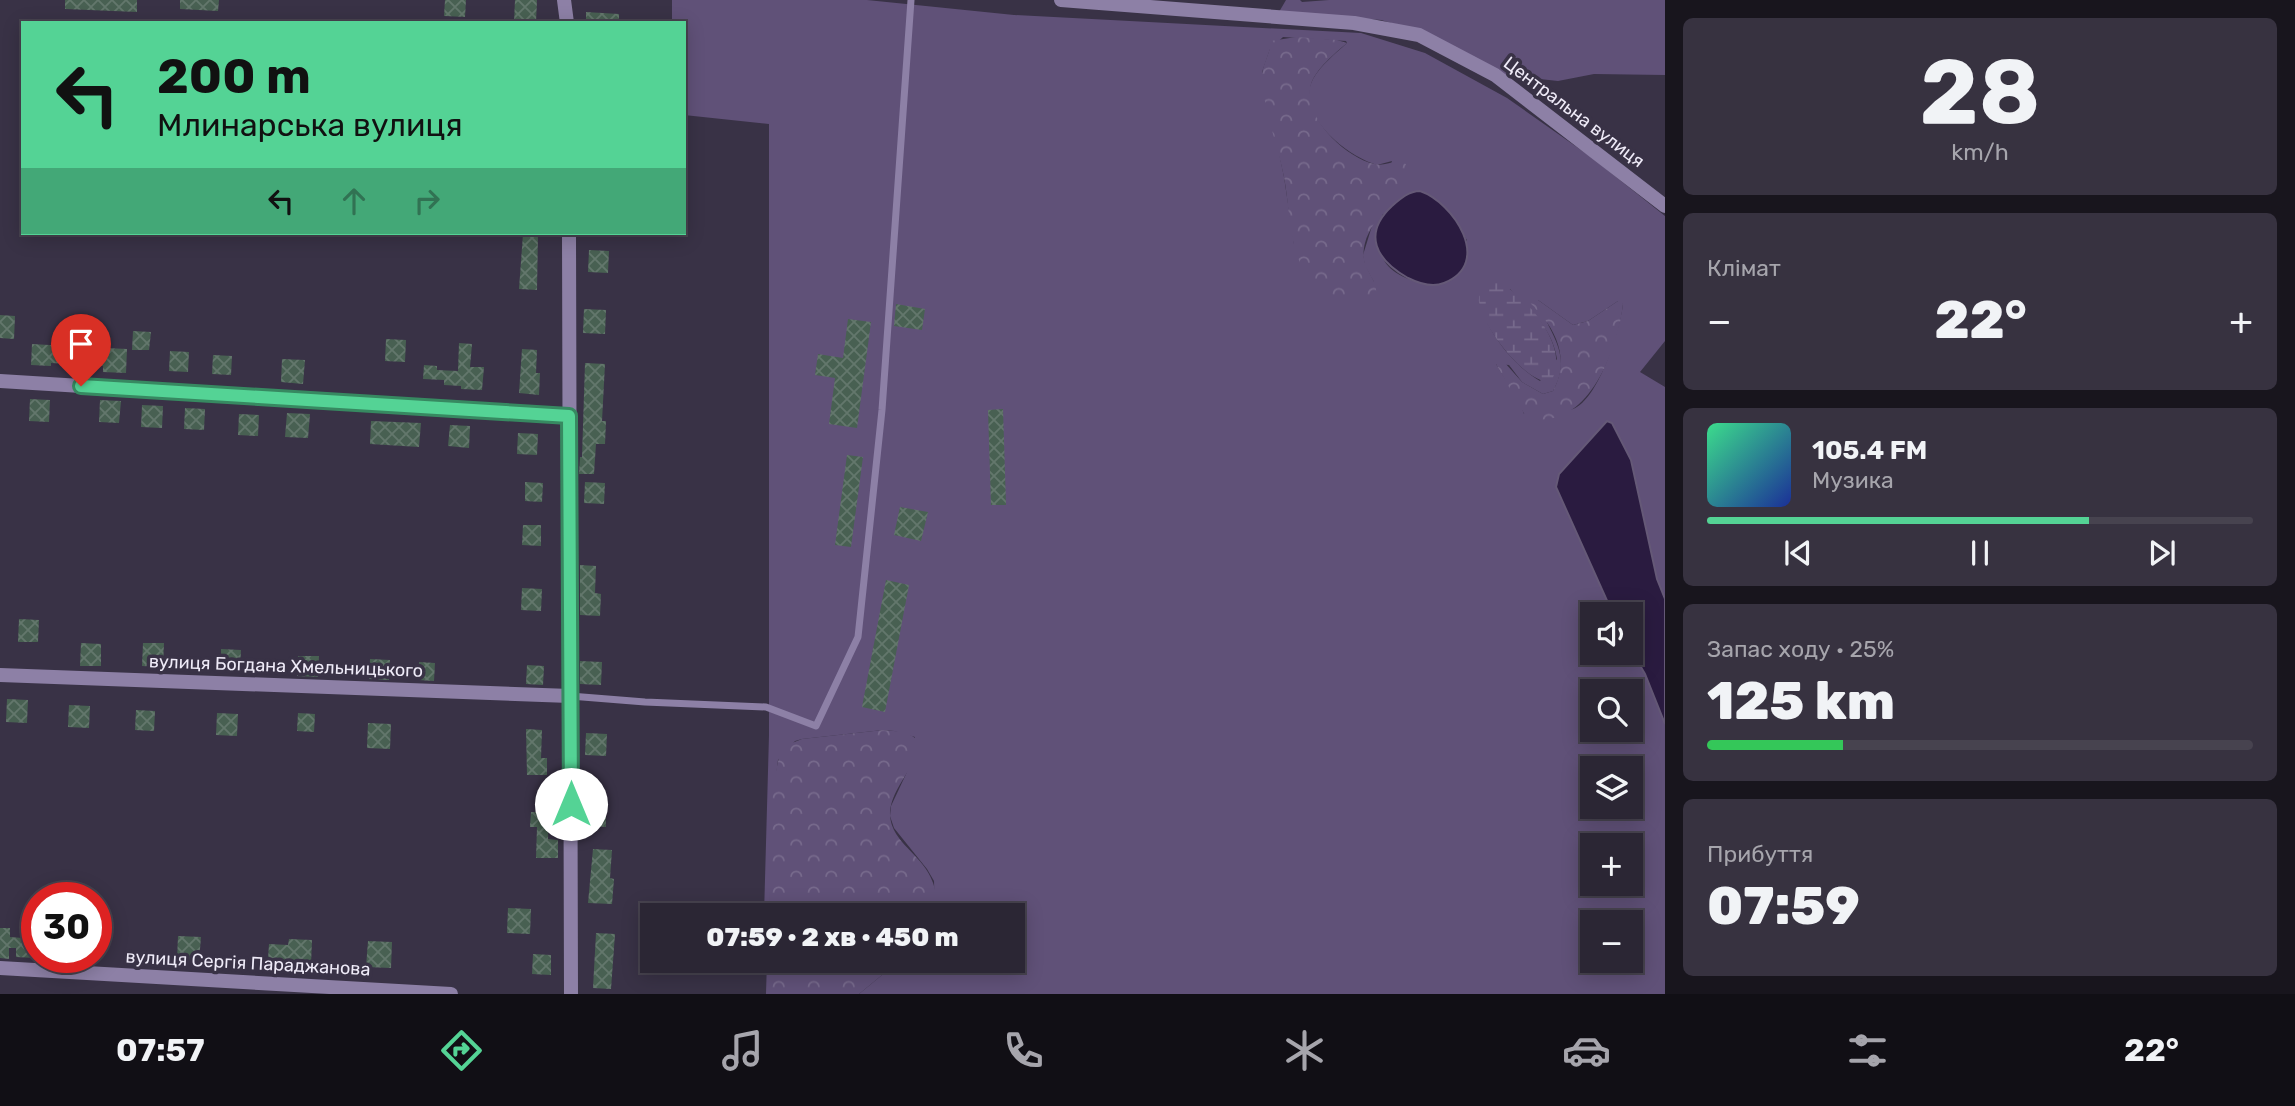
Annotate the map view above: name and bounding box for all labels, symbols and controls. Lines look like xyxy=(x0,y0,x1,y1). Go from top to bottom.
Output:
text: 28 xyxy=(1920,38,2040,146)
text: 200 m xyxy=(157,47,311,105)
icon: left xyxy=(42,49,133,140)
street label: Центральна вулиця xyxy=(1499,52,1649,172)
text: Млинарська вулиця xyxy=(157,106,463,144)
text: km/h xyxy=(1951,138,2009,166)
icon: left xyxy=(262,182,300,220)
icon: ahead xyxy=(335,182,373,220)
icon: right xyxy=(408,182,446,220)
text: Клімат xyxy=(1707,254,1781,282)
text: 22° xyxy=(1934,289,2027,351)
text: − xyxy=(1707,298,1732,344)
text: + xyxy=(2229,298,2253,344)
pin xyxy=(51,314,111,386)
icon: arrive xyxy=(62,325,100,363)
text: 105.4 FM xyxy=(1812,435,1927,466)
text: Музика xyxy=(1812,466,1894,494)
icon: previous xyxy=(1779,534,1817,572)
icon: pause xyxy=(1961,534,1999,572)
icon: next xyxy=(2143,534,2181,572)
map controls xyxy=(1580,602,1643,973)
button: sound xyxy=(1580,602,1643,665)
text: Запас ходу · 25% xyxy=(1707,635,1894,663)
street label: вулиця Богдана Хмельницького xyxy=(148,650,424,682)
text: 125 km xyxy=(1707,670,1895,732)
button: search xyxy=(1580,679,1643,742)
button: layers xyxy=(1580,756,1643,819)
position arrow xyxy=(534,767,608,841)
button: + xyxy=(1580,833,1643,896)
text: Прибуття xyxy=(1707,840,1813,868)
text: 07:59 xyxy=(1707,875,1860,937)
speed limit sign: 30 xyxy=(21,882,112,973)
button: − xyxy=(1580,910,1643,973)
text: 07:59 · 2 хв · 450 m xyxy=(706,922,959,953)
street label: вулиця Сергія Параджанова xyxy=(125,946,371,980)
icon: directions xyxy=(437,1026,486,1075)
icon: music xyxy=(718,1026,767,1075)
icon: phone xyxy=(999,1026,1048,1075)
icon: climate xyxy=(1280,1026,1329,1075)
icon: car xyxy=(1562,1026,1611,1075)
icon: filters xyxy=(1843,1026,1892,1075)
text: 07:57 xyxy=(116,1031,205,1069)
text: 22° xyxy=(2124,1031,2179,1069)

